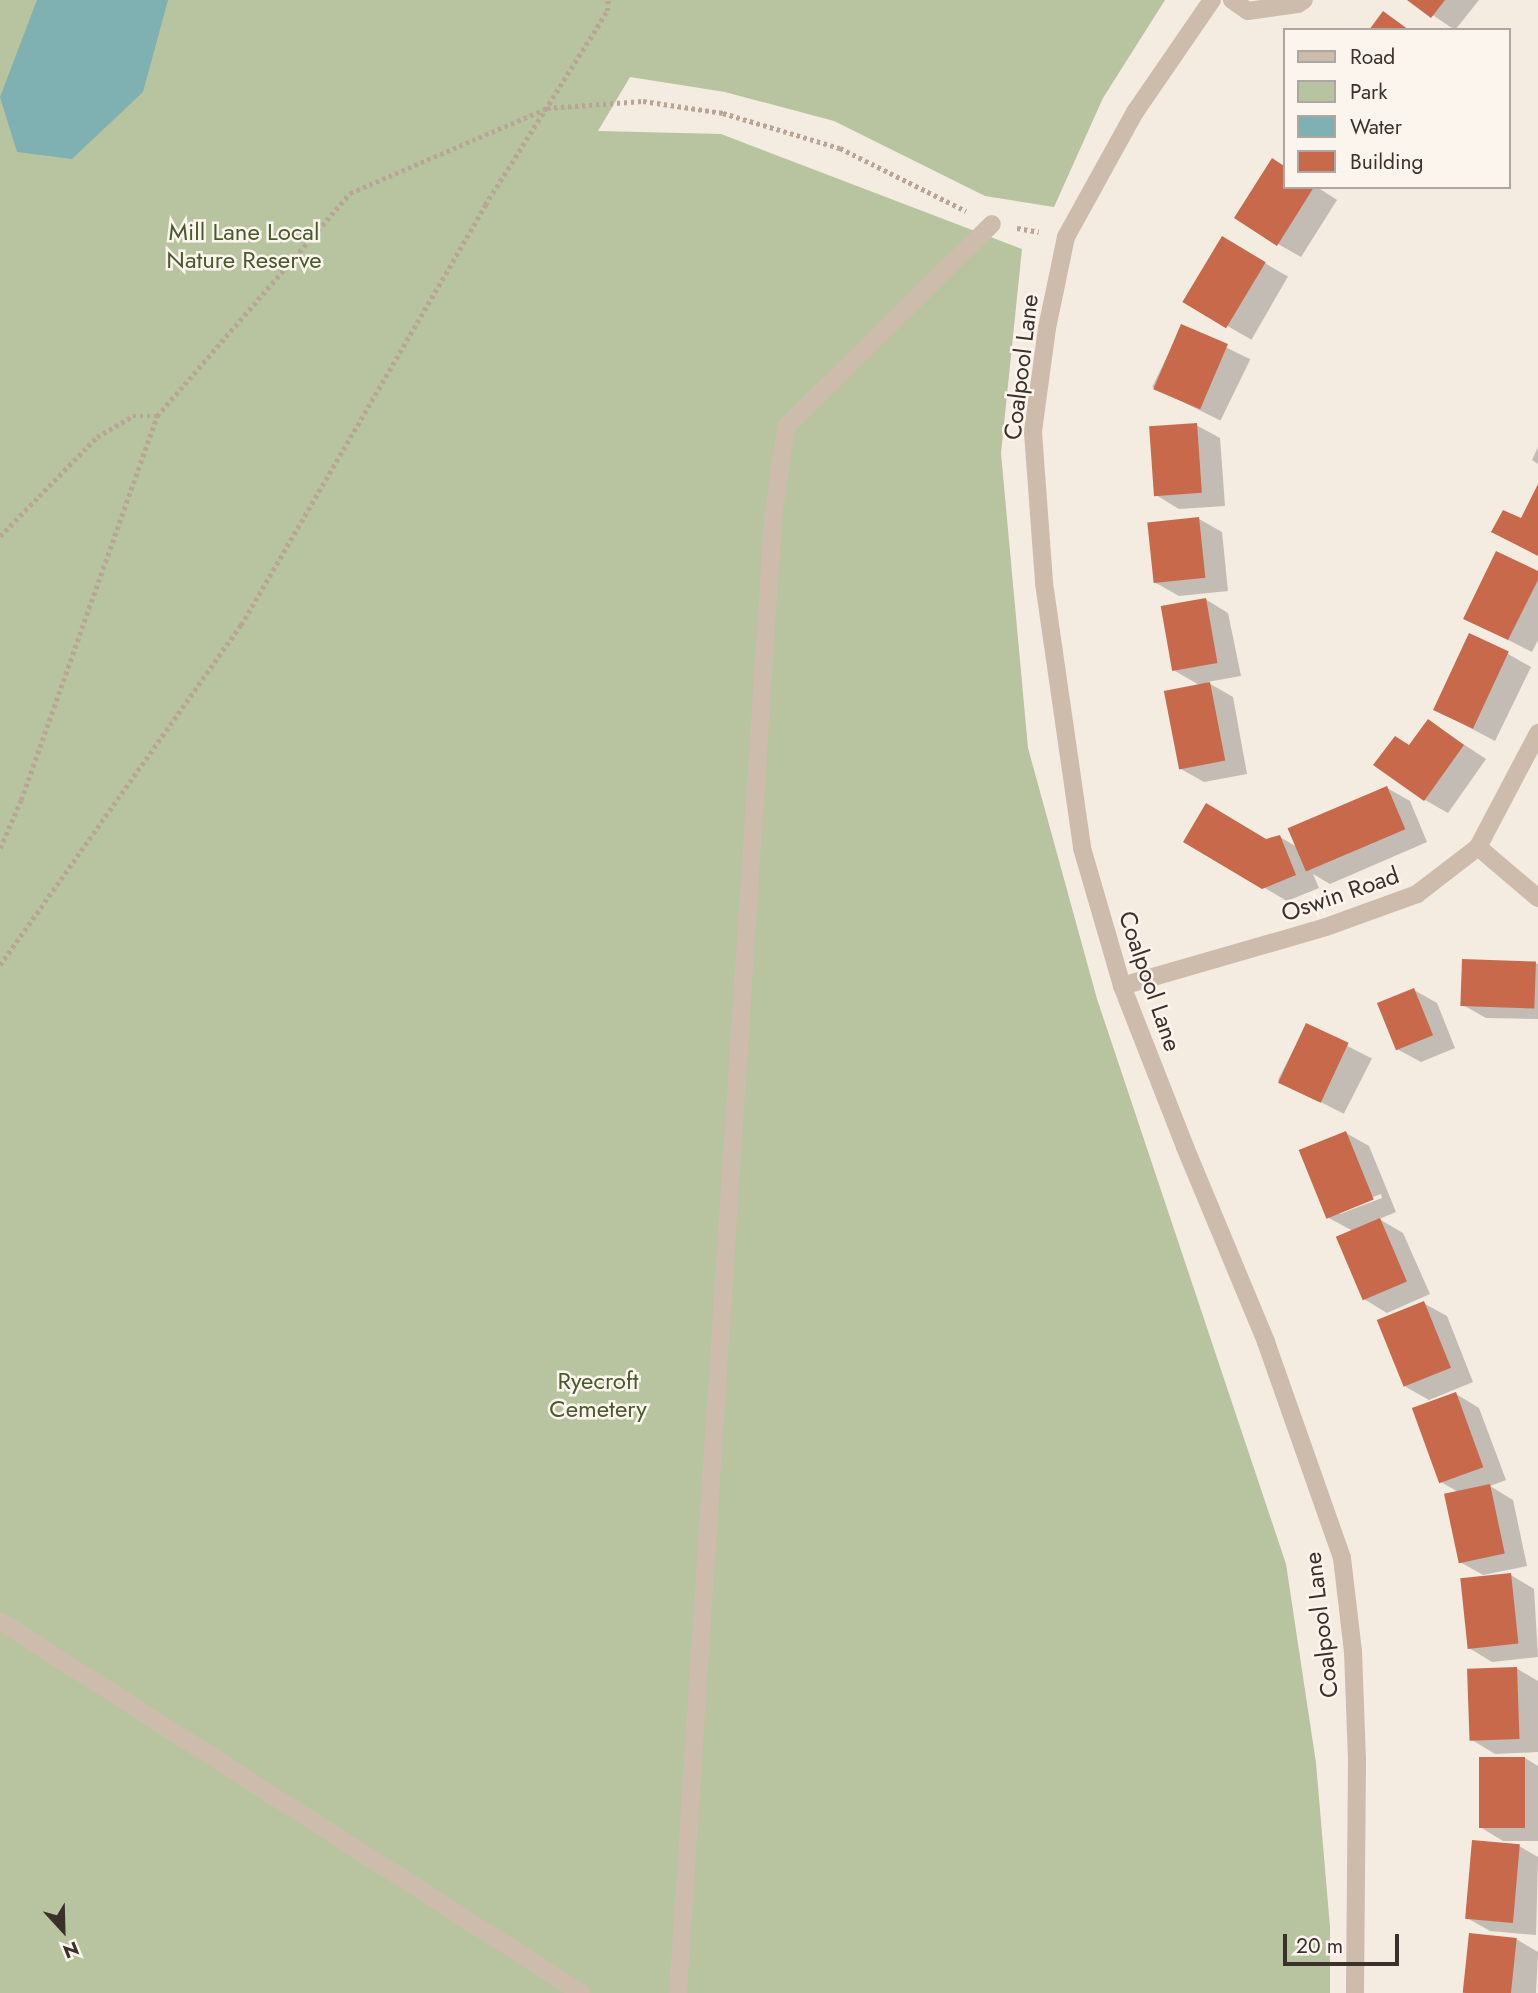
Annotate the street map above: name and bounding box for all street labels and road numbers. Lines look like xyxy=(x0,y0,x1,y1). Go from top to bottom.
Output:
street label: Coalpool Lane xyxy=(998,293,1044,441)
street label: Oswin Road xyxy=(1277,860,1403,928)
street label: Coalpool Lane xyxy=(1113,907,1187,1055)
street label: Coalpool Lane xyxy=(1298,1551,1344,1699)

